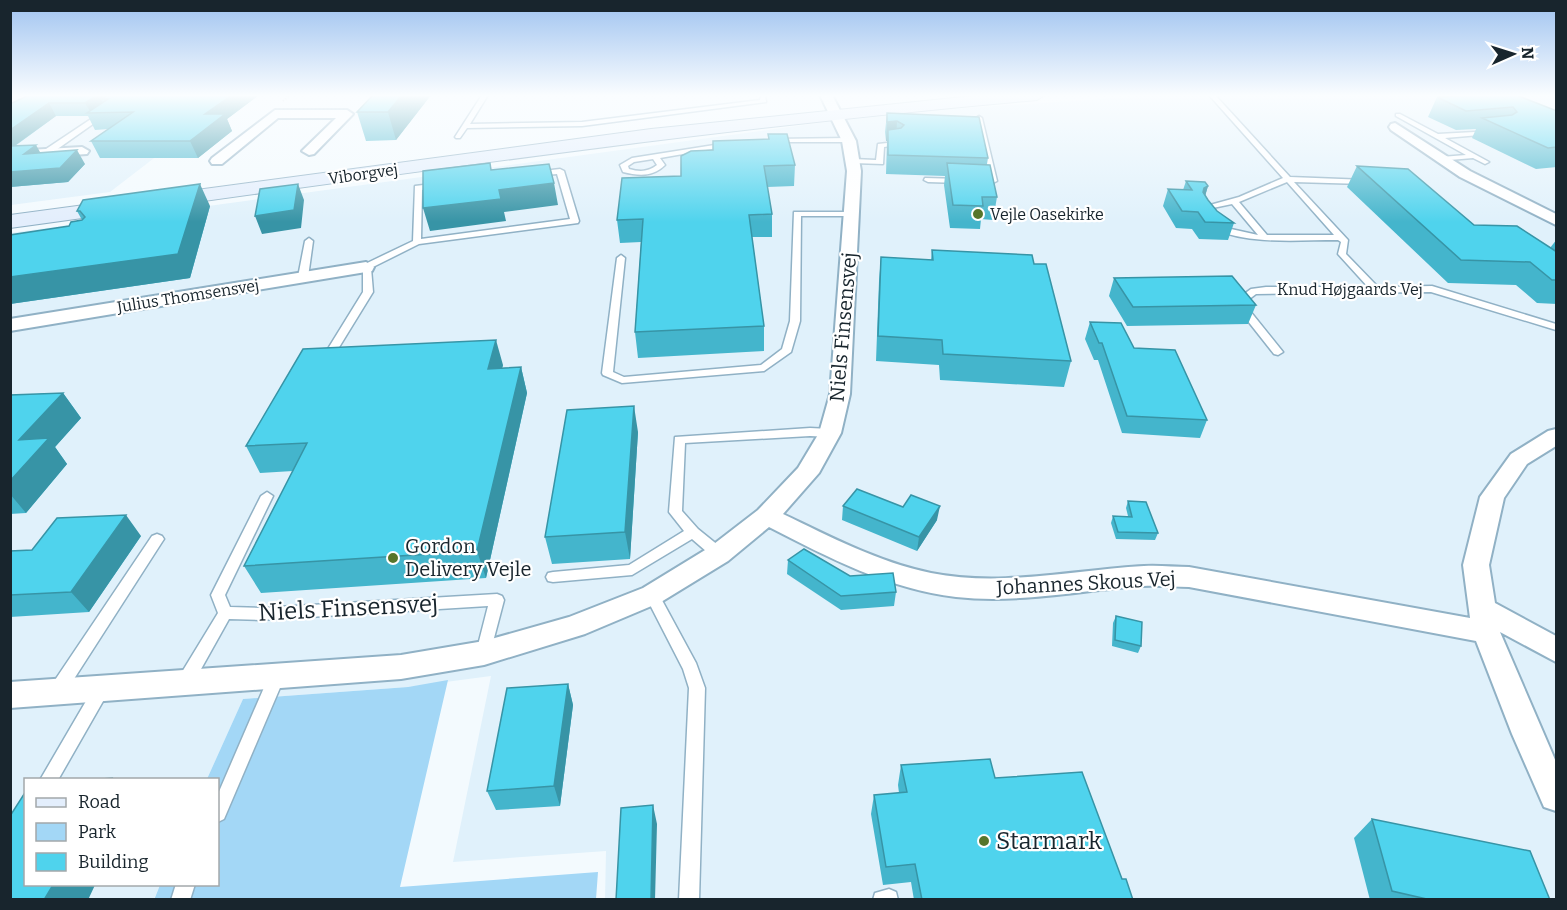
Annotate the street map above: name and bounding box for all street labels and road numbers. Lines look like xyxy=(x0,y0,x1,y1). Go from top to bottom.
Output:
street label: Viborgvej xyxy=(327,160,399,188)
street label: Niels Finsensvej xyxy=(825,251,862,403)
street label: Julius Thomsensvej xyxy=(115,275,260,317)
street label: Knud Højgaards Vej xyxy=(1277,280,1423,299)
street label: Johannes Skous Vej xyxy=(995,566,1176,601)
street label: Niels Finsensvej xyxy=(257,589,439,627)

